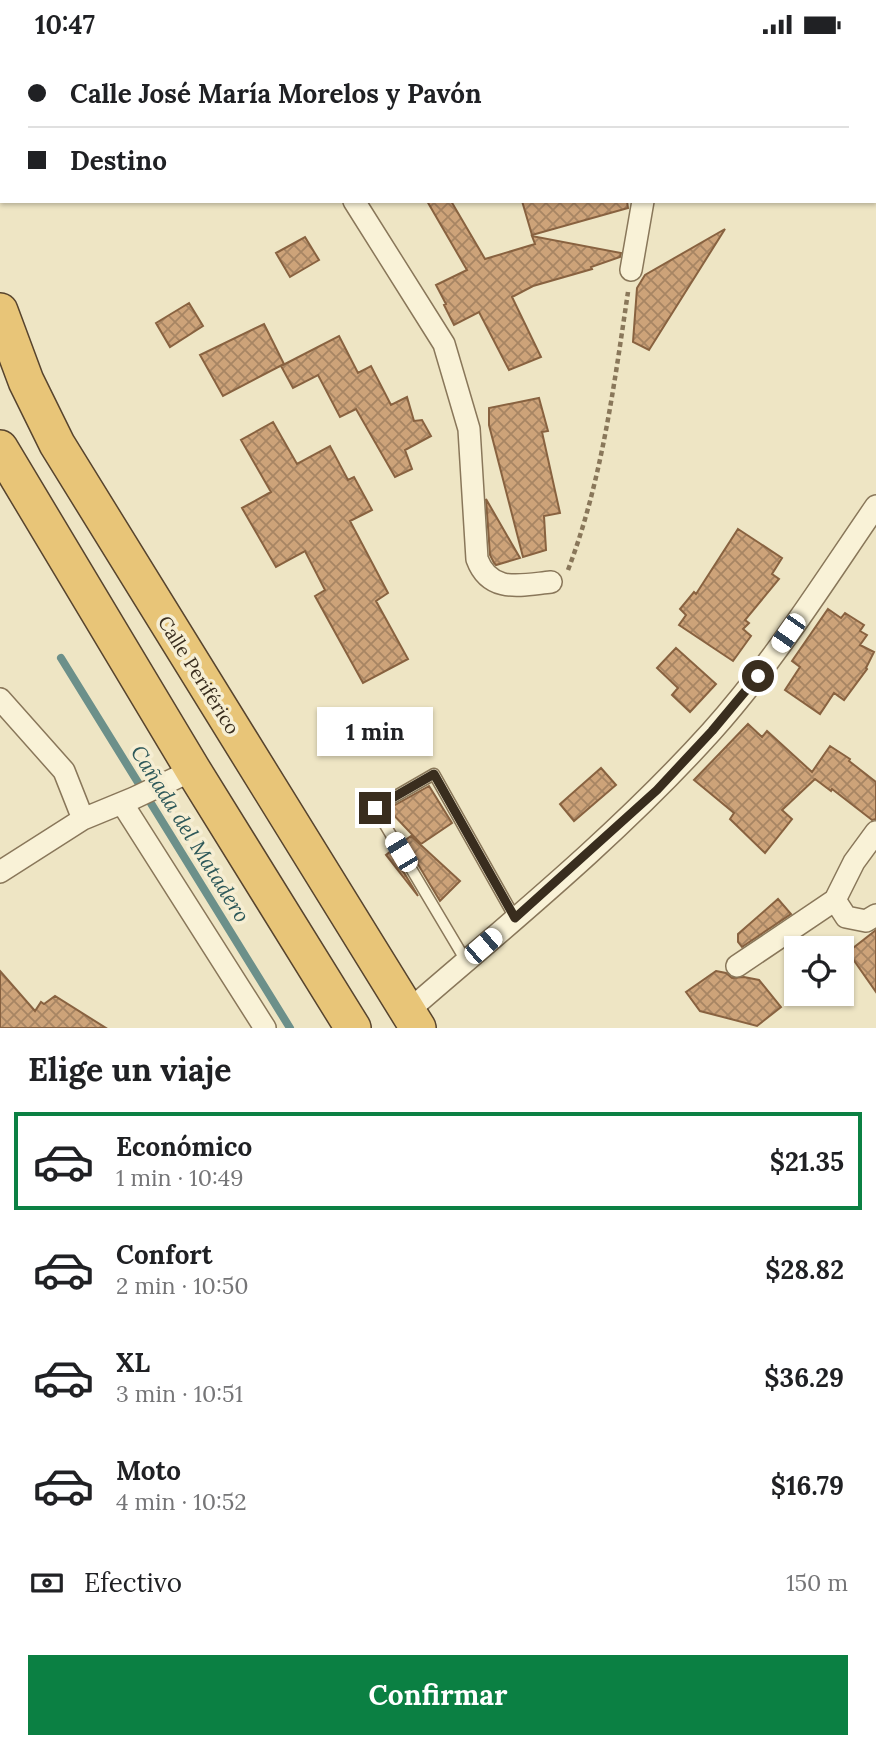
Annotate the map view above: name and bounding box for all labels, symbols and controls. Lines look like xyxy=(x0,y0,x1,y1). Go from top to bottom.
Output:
text: 10:47 xyxy=(35,8,95,41)
text: Calle José María Morelos y Pavón xyxy=(70,77,482,110)
text: Destino xyxy=(70,144,167,177)
car xyxy=(768,610,809,656)
street label: Calle Periférico xyxy=(153,611,245,739)
route start xyxy=(742,660,774,692)
callout: 1 min xyxy=(317,707,433,755)
text: 1 min xyxy=(346,717,404,746)
water label: Cañada del Matadero xyxy=(125,740,256,927)
route end xyxy=(359,792,391,824)
car xyxy=(382,829,421,875)
car xyxy=(461,924,506,968)
map controls xyxy=(784,936,854,1006)
button: locate xyxy=(784,936,854,1006)
text: Elige un viaje xyxy=(28,1049,232,1090)
icon: car xyxy=(32,1130,95,1193)
text: Económico xyxy=(116,1130,252,1163)
text: $21.35 xyxy=(770,1145,844,1178)
text: 1 min · 10:49 xyxy=(116,1163,243,1192)
icon: car xyxy=(32,1238,95,1301)
text: Confort xyxy=(116,1238,213,1271)
text: $28.82 xyxy=(765,1253,844,1286)
text: 2 min · 10:50 xyxy=(116,1271,248,1300)
icon: car xyxy=(32,1346,95,1409)
text: XL xyxy=(116,1346,150,1379)
text: $36.29 xyxy=(764,1361,844,1394)
text: 3 min · 10:51 xyxy=(116,1379,243,1408)
icon: car xyxy=(32,1454,95,1517)
text: Moto xyxy=(116,1454,181,1487)
text: $16.79 xyxy=(771,1469,844,1502)
text: 4 min · 10:52 xyxy=(116,1487,247,1516)
icon: cash xyxy=(28,1564,66,1602)
text: Efectivo xyxy=(84,1566,182,1599)
text: 150 m xyxy=(786,1568,848,1597)
button: Confirmar xyxy=(28,1655,848,1735)

